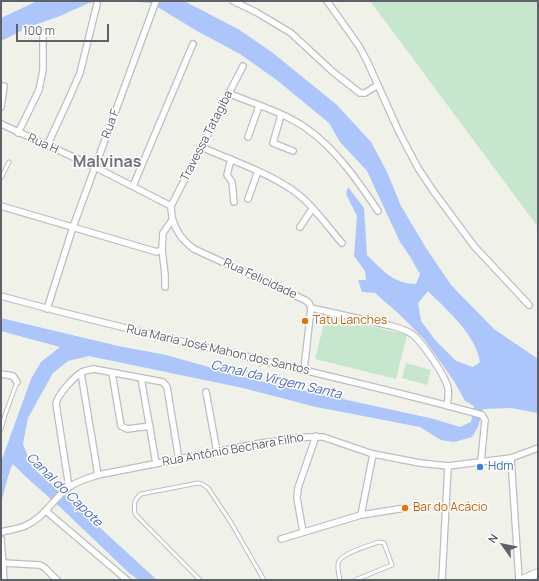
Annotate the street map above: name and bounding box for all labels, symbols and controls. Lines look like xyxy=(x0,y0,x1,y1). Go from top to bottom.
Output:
scale bar xyxy=(18,16,111,42)
text: 100 m xyxy=(23,22,55,39)
street label: Travessa Tatagiba xyxy=(178,88,236,184)
street label: Rua F xyxy=(99,108,123,140)
street label: Rua H xyxy=(25,131,61,157)
district label: Malvinas xyxy=(73,153,141,173)
street label: Rua Felicidade xyxy=(221,256,299,302)
place label: Tatu Lanches xyxy=(313,314,387,328)
marker: Tatu Lanches xyxy=(300,316,310,326)
street label: Rua Maria José Mahon dos Santos xyxy=(125,322,311,378)
water label: Canal da Virgem Santa xyxy=(209,357,343,403)
street label: Rua Antônio Bechara Filho xyxy=(161,430,305,470)
water label: Canal do Capote xyxy=(23,450,105,530)
place label: Hdm xyxy=(488,460,513,474)
marker: Hdm xyxy=(475,462,485,472)
place label: Bar do Acácio xyxy=(413,501,488,515)
marker: Bar do Acácio xyxy=(400,503,410,513)
north arrow xyxy=(483,525,523,565)
text: N xyxy=(484,531,501,546)

